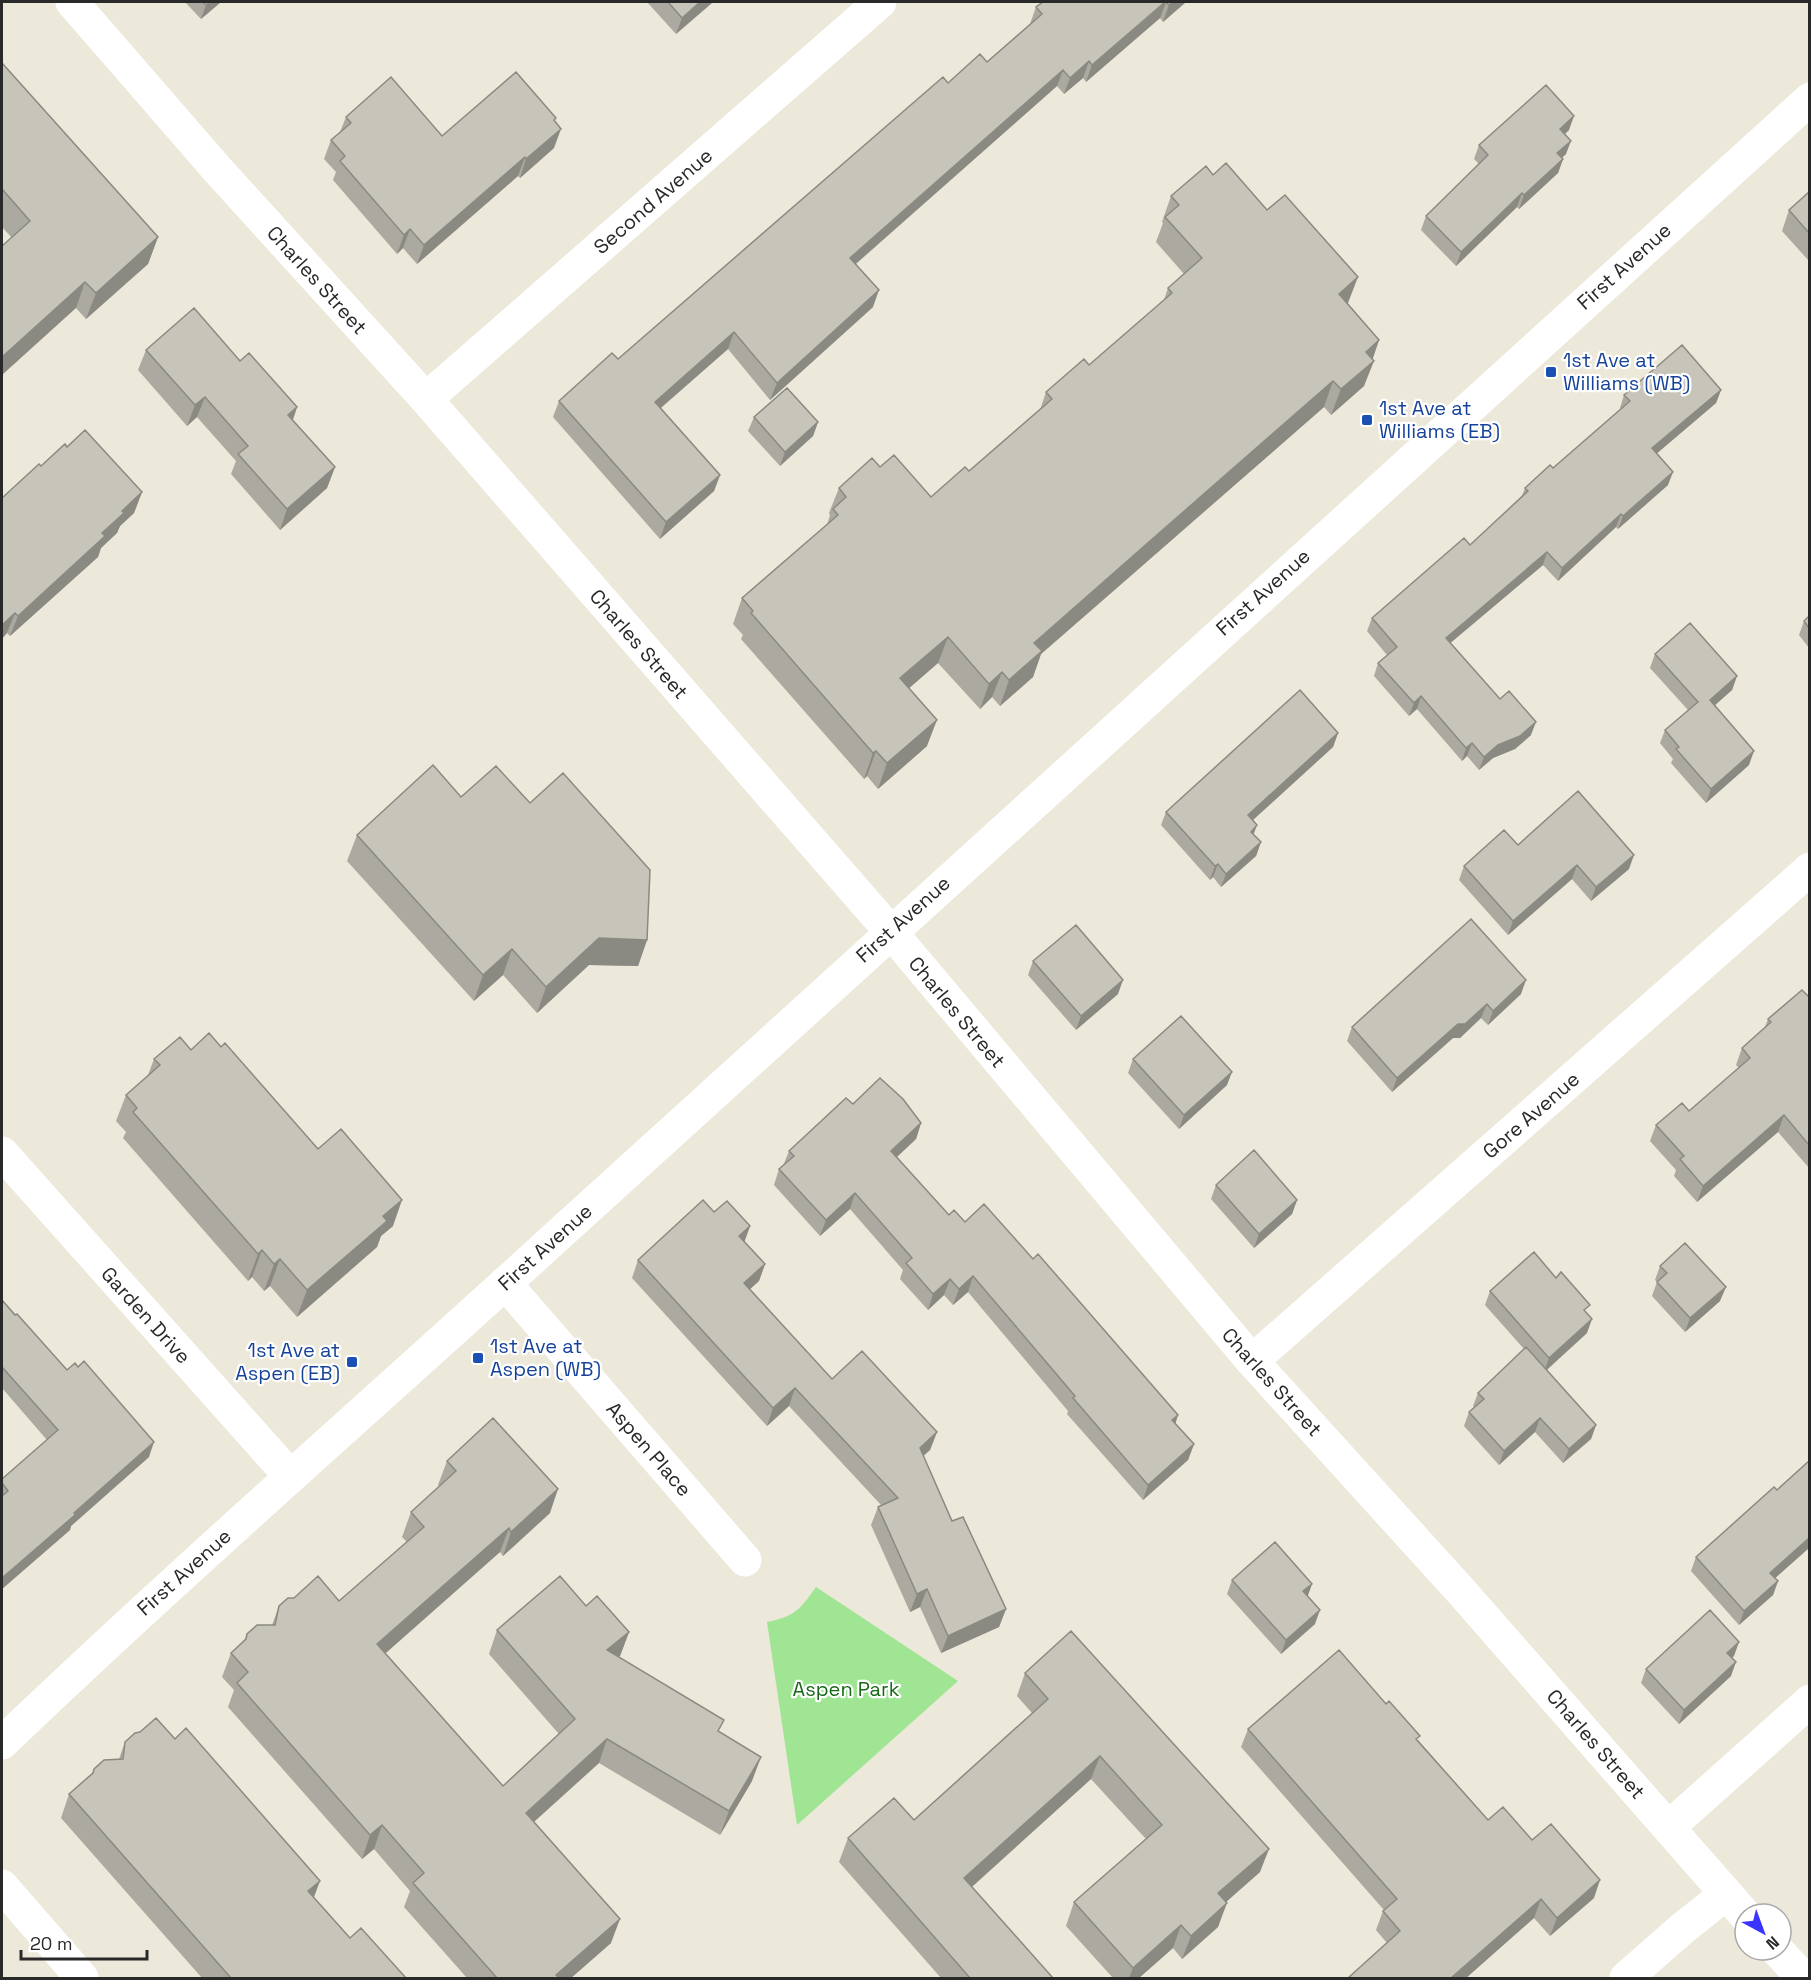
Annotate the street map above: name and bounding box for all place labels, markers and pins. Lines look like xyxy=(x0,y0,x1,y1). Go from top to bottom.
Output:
place label: 1st Ave at Williams (WB) xyxy=(1563,347,1690,396)
marker: 1st Ave at Williams (WB) xyxy=(1544,365,1558,379)
place label: 1st Ave at Williams (EB) xyxy=(1379,395,1500,444)
marker: 1st Ave at Williams (EB) xyxy=(1360,413,1374,427)
place label: 1st Ave at Aspen (WB) xyxy=(490,1333,601,1382)
place label: 1st Ave at Aspen (EB) xyxy=(235,1337,340,1386)
marker: 1st Ave at Aspen (WB) xyxy=(471,1351,485,1365)
marker: 1st Ave at Aspen (EB) xyxy=(345,1355,359,1369)

